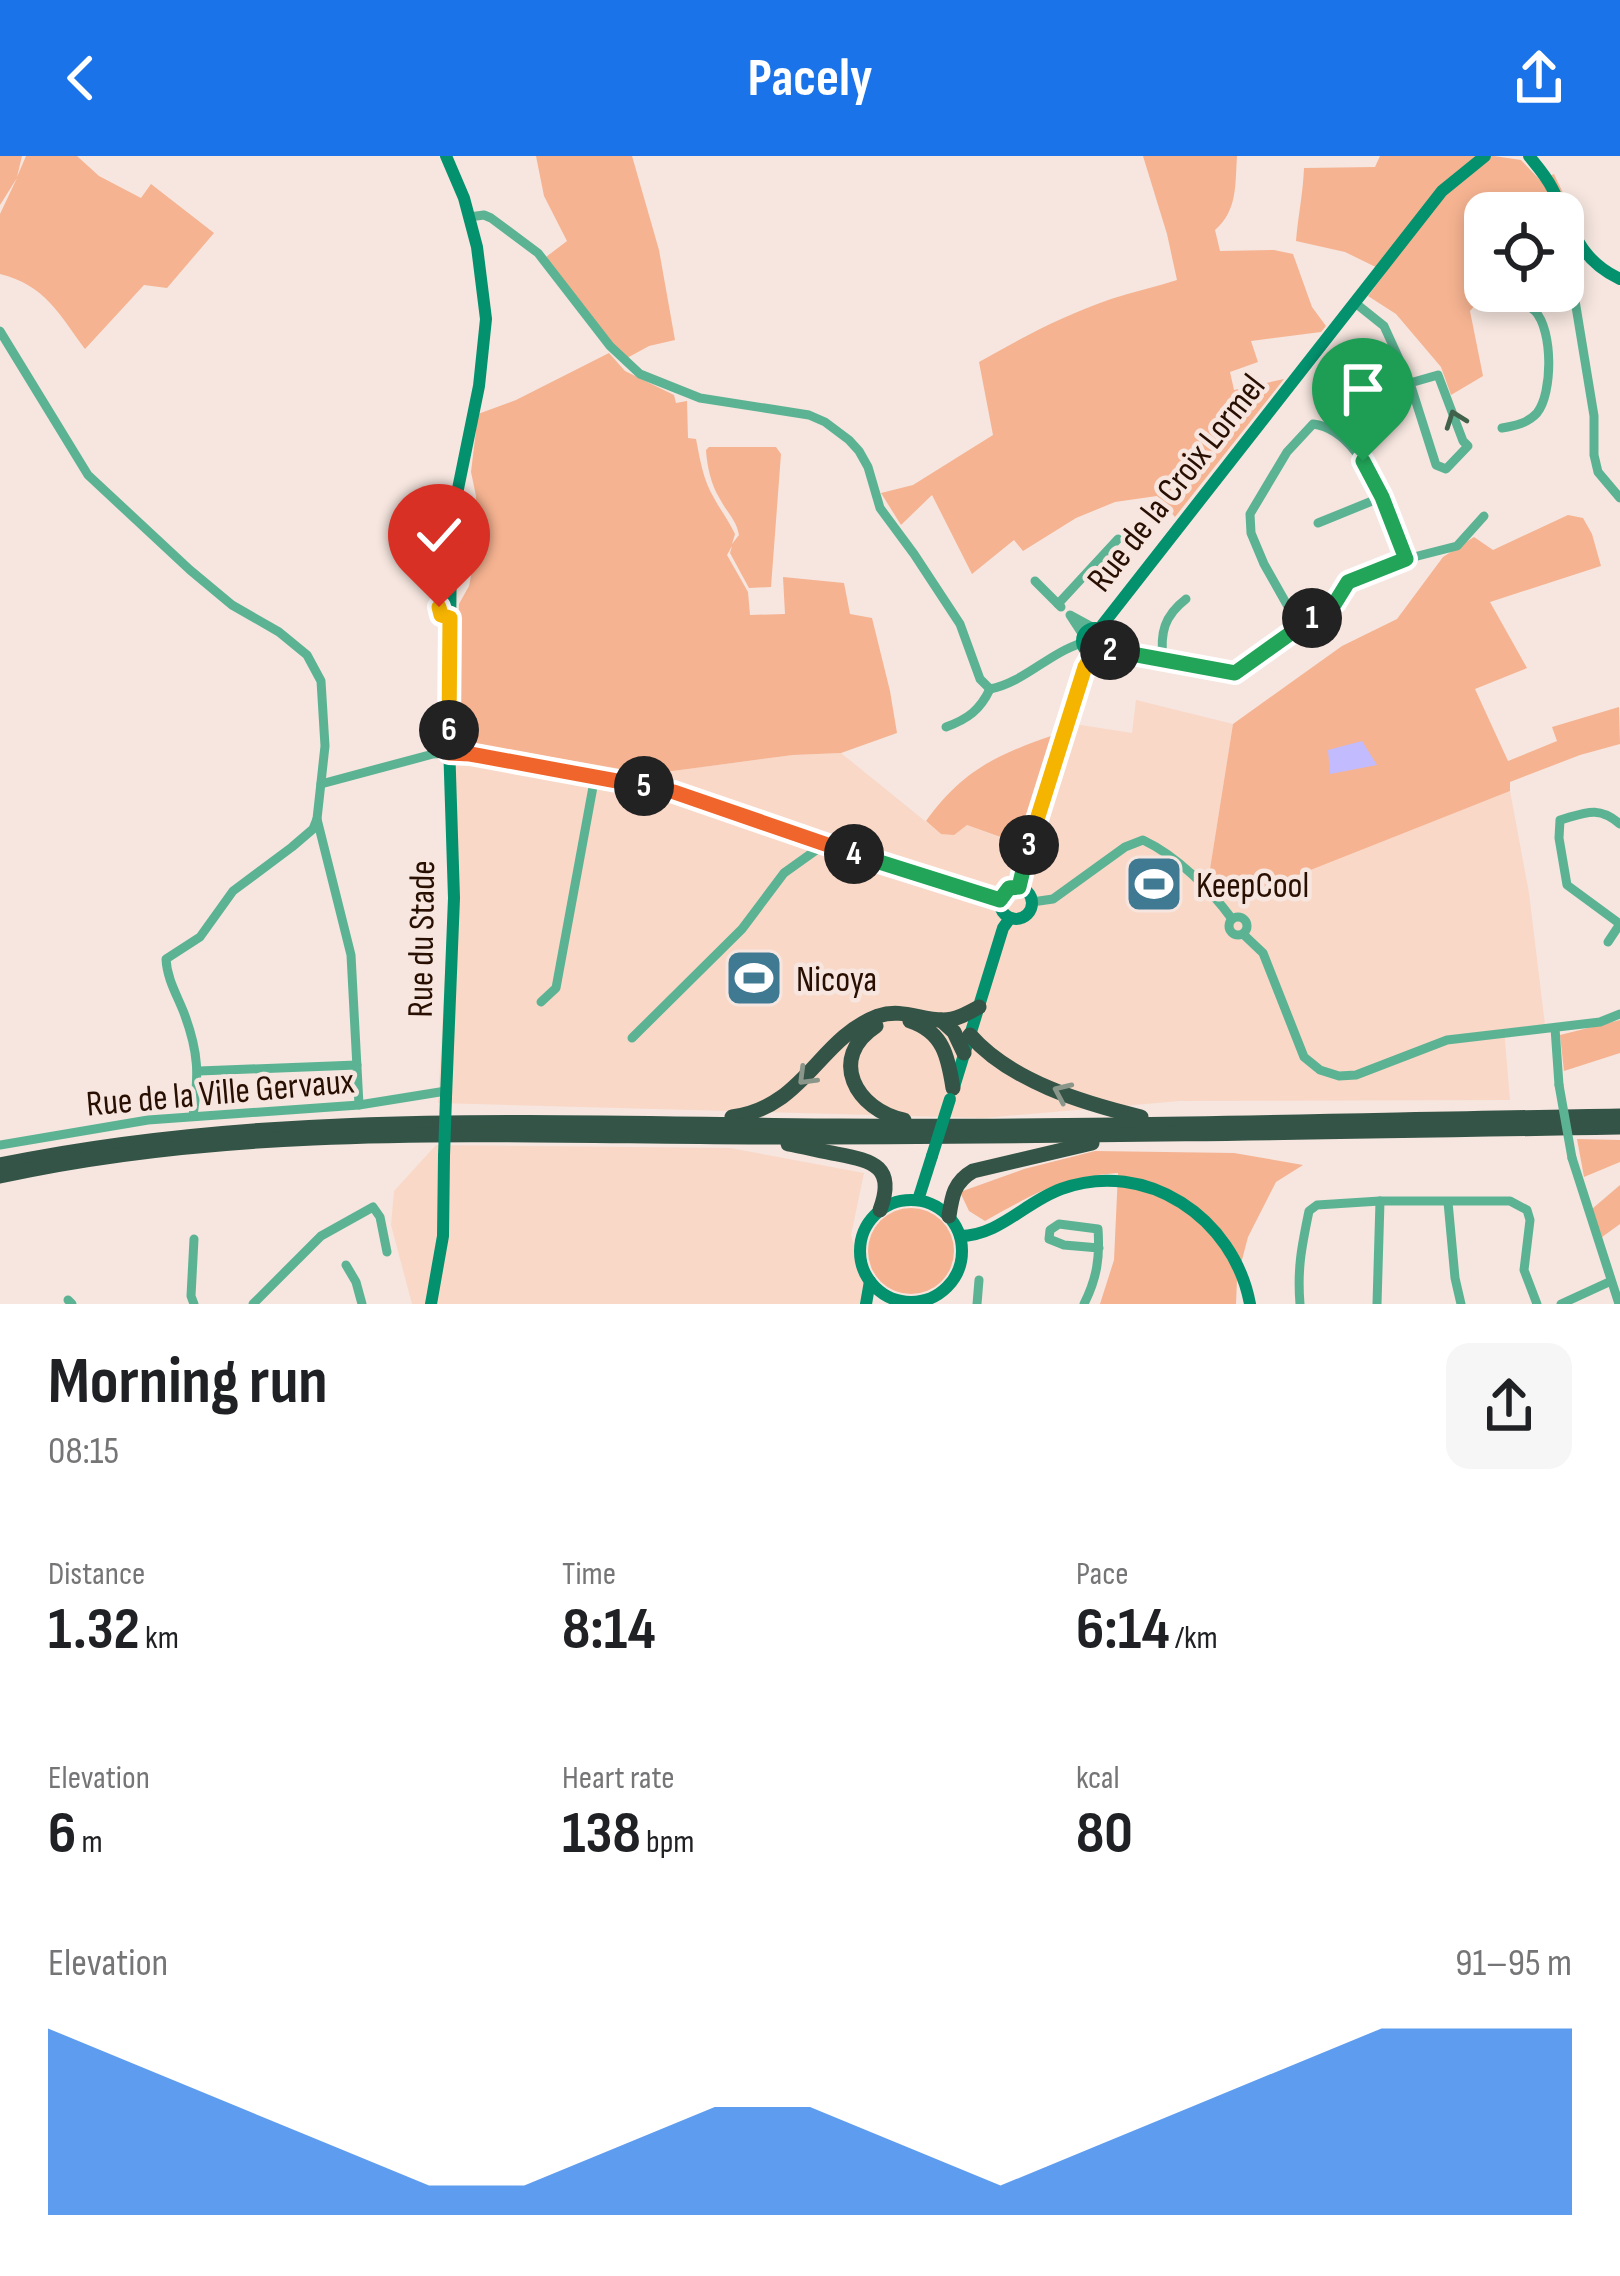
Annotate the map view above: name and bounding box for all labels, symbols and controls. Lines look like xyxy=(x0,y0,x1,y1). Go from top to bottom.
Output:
icon: back xyxy=(48,45,114,111)
icon: share xyxy=(1506,45,1572,111)
text: Pacely xyxy=(747,46,873,111)
map controls xyxy=(1464,192,1584,312)
button: locate xyxy=(1464,192,1584,312)
pin xyxy=(1312,338,1414,461)
icon: arrive xyxy=(1330,356,1396,422)
street label: Rue de la Croix Lormel xyxy=(1079,366,1275,601)
one-way arrow xyxy=(1445,410,1469,431)
pin xyxy=(388,484,490,607)
icon: check xyxy=(406,502,472,568)
pin: 1 xyxy=(1282,588,1342,648)
text: 1 xyxy=(1306,598,1318,638)
pin: 2 xyxy=(1080,620,1140,680)
text: 2 xyxy=(1103,630,1117,670)
pin: 6 xyxy=(419,700,479,760)
text: 6 xyxy=(441,710,457,750)
pin: 5 xyxy=(614,756,674,816)
text: 5 xyxy=(637,766,651,806)
pin: 3 xyxy=(999,815,1059,875)
pin: 4 xyxy=(824,824,884,884)
text: 3 xyxy=(1022,825,1036,865)
text: 4 xyxy=(846,834,862,874)
sports icon: KeepCool xyxy=(1123,853,1185,915)
street label: Rue du Stade xyxy=(400,860,445,1018)
place label: KeepCool xyxy=(1196,865,1309,908)
sports icon: Nicoya xyxy=(723,947,785,1009)
place label: Nicoya xyxy=(796,959,877,1002)
street label: Rue de la Ville Gervaux xyxy=(84,1060,356,1127)
one-way arrow xyxy=(798,1062,820,1084)
one-way arrow xyxy=(1053,1083,1074,1107)
text: Morning run xyxy=(48,1343,328,1422)
button: share xyxy=(1446,1343,1572,1469)
text: 08:15 xyxy=(48,1428,119,1475)
text: Distance xyxy=(48,1554,145,1594)
text: Time xyxy=(562,1554,616,1594)
text: Pace xyxy=(1076,1554,1129,1594)
text: 1.32 xyxy=(48,1594,140,1666)
text: 8:14 xyxy=(562,1594,656,1666)
text: 6:14 xyxy=(1076,1594,1170,1666)
text: km xyxy=(140,1618,179,1658)
text: /km xyxy=(1170,1618,1218,1658)
text: Elevation xyxy=(48,1758,150,1798)
text: Heart rate xyxy=(562,1758,675,1798)
text: kcal xyxy=(1076,1758,1120,1798)
text: 6 xyxy=(48,1798,76,1870)
text: 138 xyxy=(562,1798,641,1870)
text: 80 xyxy=(1076,1798,1133,1870)
text: m xyxy=(76,1822,103,1862)
text: bpm xyxy=(641,1822,695,1862)
text: Elevation xyxy=(48,1940,168,1987)
text: 91–95 m xyxy=(1455,1940,1572,1987)

